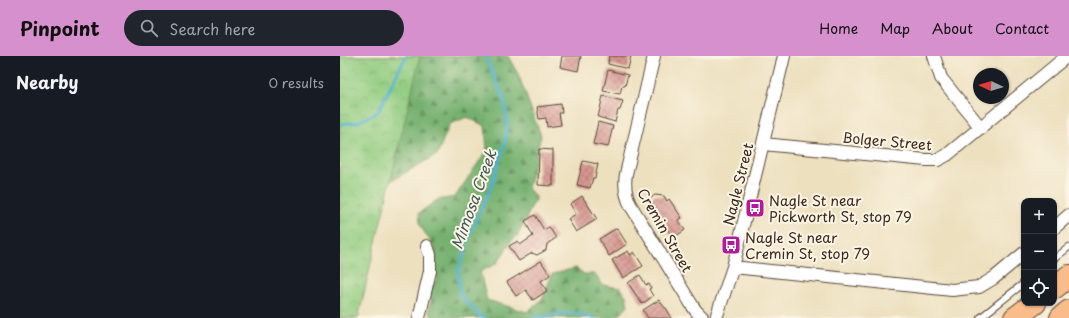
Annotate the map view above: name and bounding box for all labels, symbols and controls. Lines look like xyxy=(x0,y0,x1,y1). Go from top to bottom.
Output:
search box xyxy=(124,10,404,46)
text: Pinpoint xyxy=(20,14,100,42)
icon: search xyxy=(138,17,160,39)
text: Search here xyxy=(170,17,255,40)
text: Home xyxy=(819,18,858,39)
text: Map xyxy=(880,18,910,39)
text: About xyxy=(932,18,973,39)
text: Contact xyxy=(995,18,1049,39)
north arrow xyxy=(973,68,1009,104)
text: Nearby xyxy=(16,69,78,95)
text: 0 results xyxy=(269,73,324,92)
street label: Bolger Street xyxy=(841,127,933,155)
street label: Nagle Street xyxy=(718,140,758,228)
water label: Mimosa Creek xyxy=(444,145,502,252)
street label: Cremin Street xyxy=(632,184,698,276)
place label: Nagle St near Pickworth St, stop 79 xyxy=(769,190,912,227)
bus stop icon: Nagle St near Pickworth St, stop 79 xyxy=(744,197,766,219)
map controls xyxy=(1021,198,1057,306)
button: + xyxy=(1021,198,1057,234)
place label: Nagle St near Cremin St, stop 79 xyxy=(745,227,870,264)
bus stop icon: Nagle St near Cremin St, stop 79 xyxy=(720,234,742,256)
button: − xyxy=(1021,234,1057,270)
button: locate xyxy=(1021,270,1057,306)

